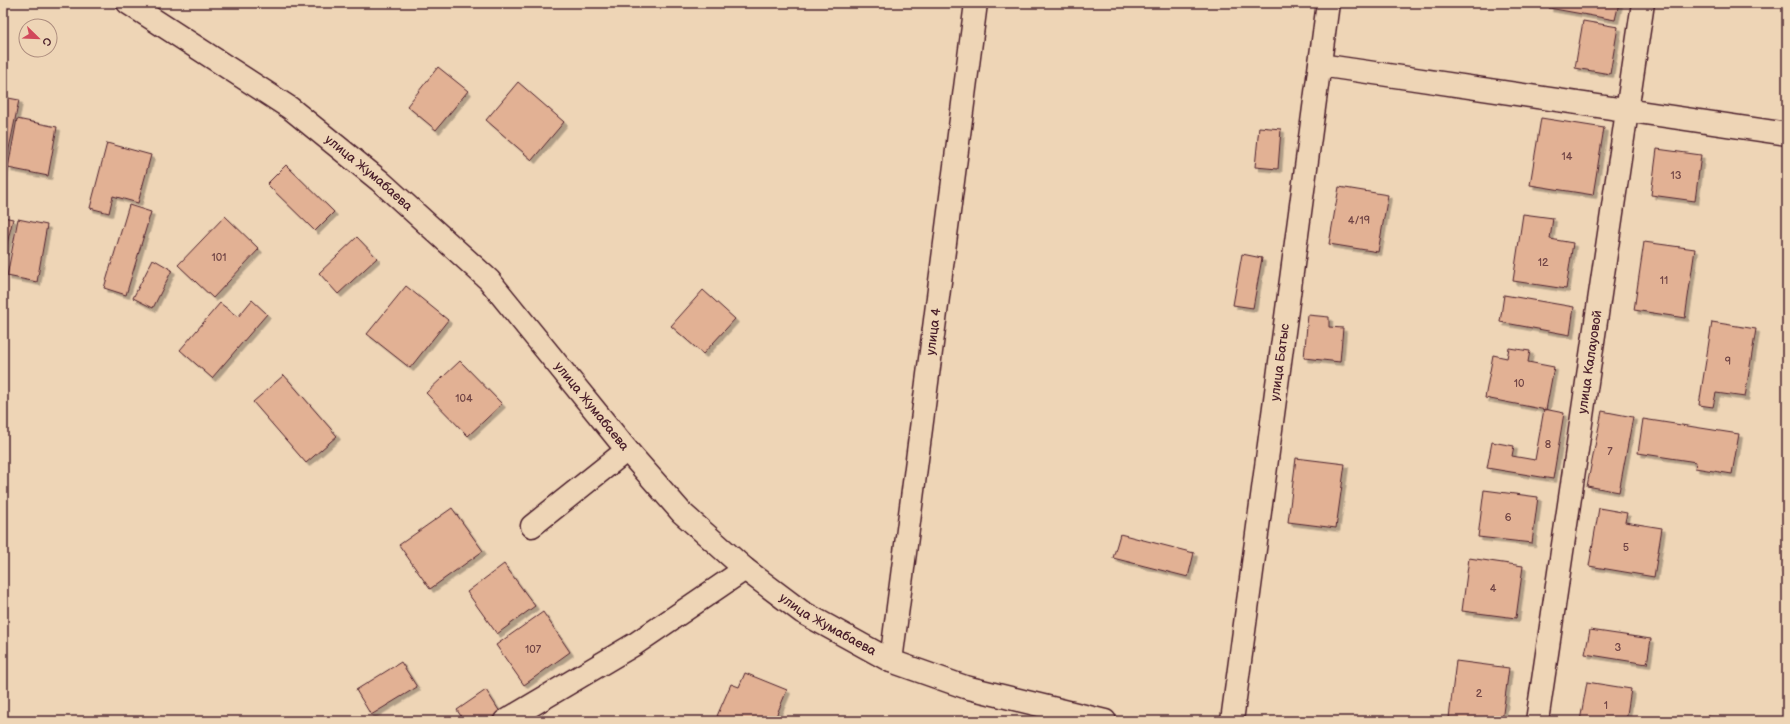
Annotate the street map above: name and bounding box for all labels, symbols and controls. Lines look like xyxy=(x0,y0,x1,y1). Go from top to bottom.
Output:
north arrow xyxy=(18,18,58,58)
text: С xyxy=(39,36,54,48)
street label: улица Жумабаева xyxy=(322,131,416,215)
house number: 14 xyxy=(1562,150,1573,163)
house number: 13 xyxy=(1670,169,1682,182)
house number: 4/19 xyxy=(1348,214,1370,227)
house number: 101 xyxy=(212,251,226,264)
house number: 12 xyxy=(1538,256,1549,269)
house number: 11 xyxy=(1660,274,1668,287)
street label: улица 4 xyxy=(923,307,945,356)
street label: улица Калауовой xyxy=(1574,309,1606,415)
street label: улица Батыс xyxy=(1267,322,1293,402)
house number: 9 xyxy=(1725,355,1731,368)
street label: улица Жумабаева xyxy=(551,359,633,454)
house number: 10 xyxy=(1514,377,1525,390)
house number: 104 xyxy=(455,392,473,405)
house number: 8 xyxy=(1545,438,1551,451)
house number: 7 xyxy=(1607,445,1613,458)
house number: 6 xyxy=(1505,511,1512,524)
house number: 5 xyxy=(1623,541,1629,554)
house number: 4 xyxy=(1490,582,1497,595)
street label: улица Жумабаева xyxy=(776,590,879,659)
house number: 3 xyxy=(1615,641,1622,654)
house number: 107 xyxy=(525,643,542,656)
house number: 2 xyxy=(1476,687,1483,700)
house number: 1 xyxy=(1604,699,1608,712)

